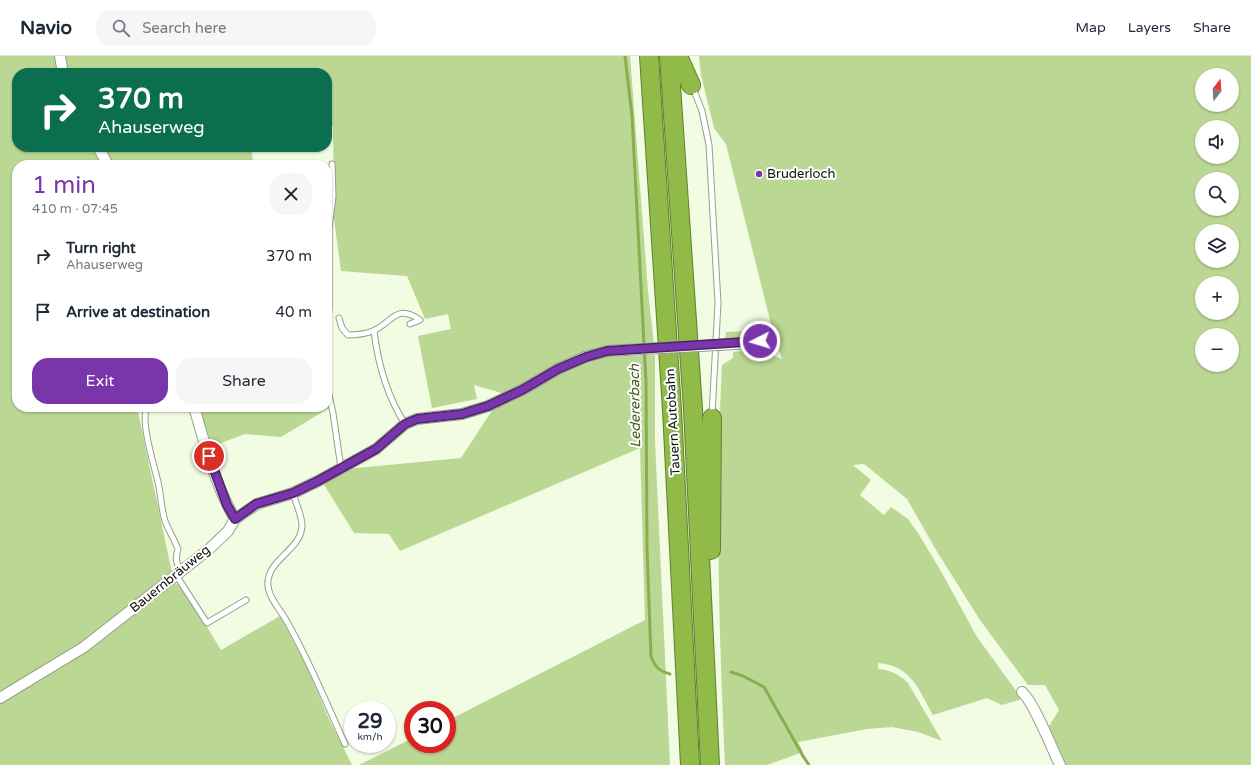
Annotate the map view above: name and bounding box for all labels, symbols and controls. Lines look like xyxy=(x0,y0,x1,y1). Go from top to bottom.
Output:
search box xyxy=(96,10,376,46)
text: Navio xyxy=(20,17,72,39)
icon: search xyxy=(110,17,132,39)
text: Search here xyxy=(142,19,226,37)
text: Map xyxy=(1076,19,1106,36)
text: Layers xyxy=(1128,19,1171,36)
text: Share xyxy=(1193,19,1231,36)
north arrow xyxy=(1195,68,1239,112)
map controls xyxy=(1195,68,1239,372)
text: 370 m xyxy=(98,82,184,116)
icon: right xyxy=(32,84,84,136)
text: Ahauserweg xyxy=(98,116,205,138)
button: sound xyxy=(1195,120,1239,164)
place label: Bruderloch xyxy=(767,166,835,182)
marker: Bruderloch xyxy=(754,169,764,179)
text: 1 min xyxy=(32,171,96,200)
button: search xyxy=(1195,172,1239,216)
button: close xyxy=(270,173,312,215)
text: 410 m · 07:45 xyxy=(32,201,118,217)
button: layers xyxy=(1195,224,1239,268)
text: Turn right xyxy=(66,239,136,257)
icon: right xyxy=(32,245,54,267)
text: 370 m xyxy=(266,247,312,265)
text: Ahauserweg xyxy=(66,257,143,273)
button: + xyxy=(1195,276,1239,320)
icon: arrive xyxy=(32,301,54,323)
text: Arrive at destination xyxy=(66,303,210,321)
text: 40 m xyxy=(275,303,312,321)
position arrow xyxy=(739,320,781,362)
button: − xyxy=(1195,328,1239,372)
button: Exit xyxy=(32,358,168,404)
button: Share xyxy=(176,358,312,404)
water label: Ledererbach xyxy=(626,363,644,448)
street label: Tauern Autobahn xyxy=(662,368,684,476)
pin xyxy=(192,439,226,473)
icon: arrive xyxy=(198,445,220,467)
street label: Bauernbräuweg xyxy=(127,542,213,616)
speed limit sign: 30 xyxy=(404,701,456,753)
text: 29 xyxy=(357,710,383,734)
text: km/h xyxy=(357,731,383,743)

